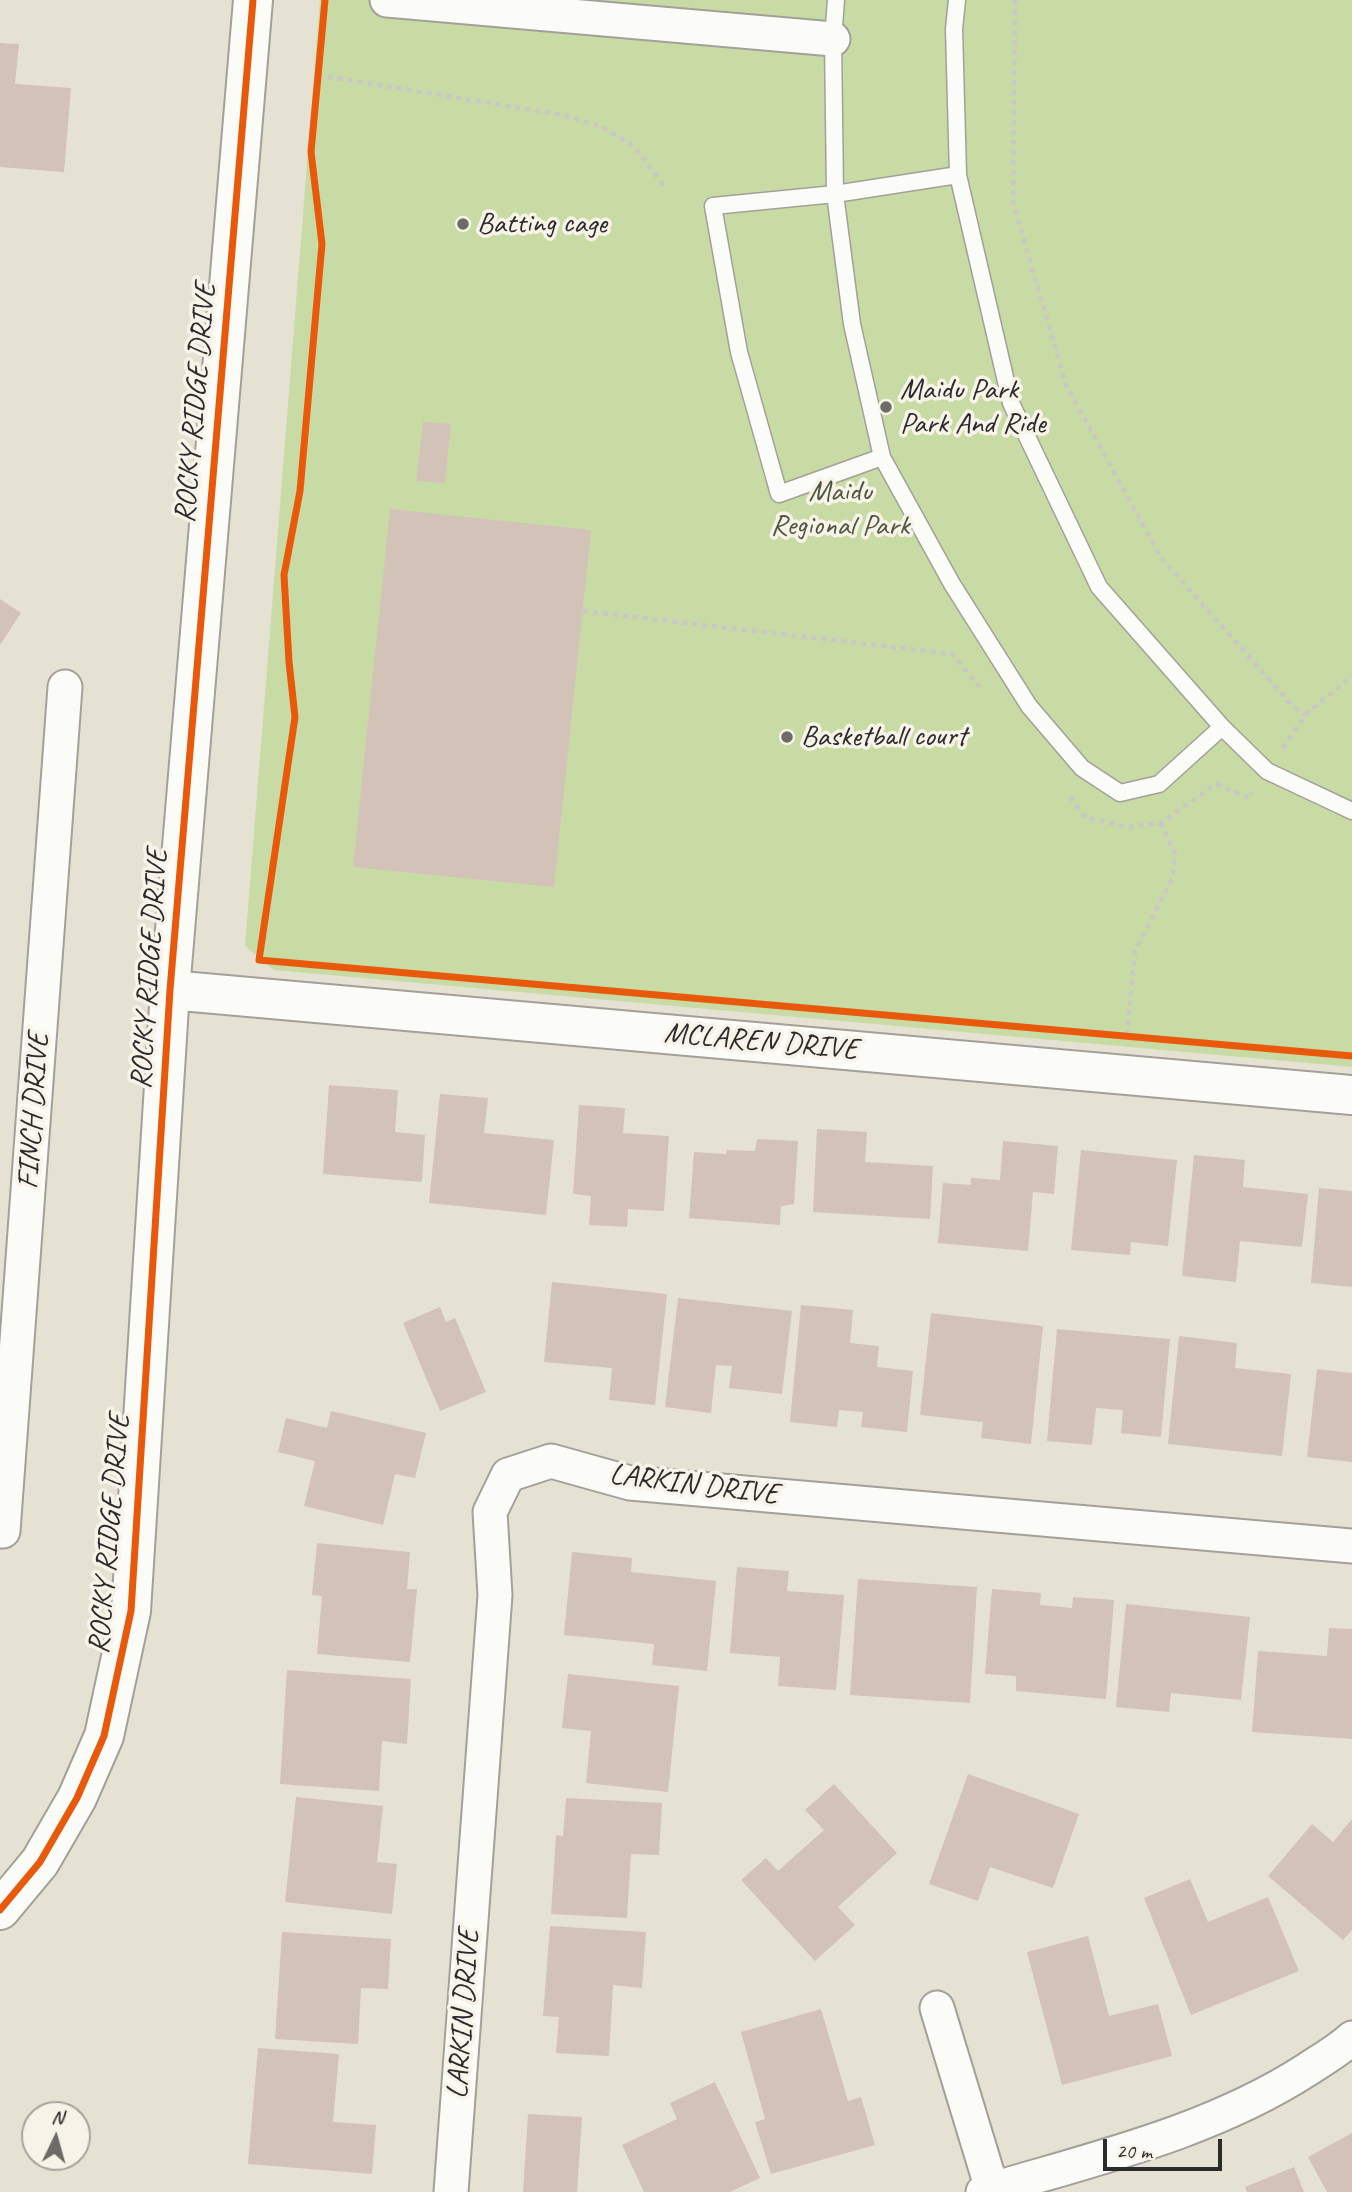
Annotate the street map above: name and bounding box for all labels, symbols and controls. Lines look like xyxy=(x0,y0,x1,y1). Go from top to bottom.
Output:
place label: Batting cage xyxy=(477,206,607,242)
marker: Batting cage xyxy=(455,216,471,232)
street label: ROCKY RIDGE DRIVE xyxy=(168,282,224,524)
place label: Maidu Park Park And Ride xyxy=(900,372,1045,442)
marker: Maidu Park Park And Ride xyxy=(878,399,894,415)
park label: Maidu Regional Park xyxy=(771,474,909,544)
place label: Basketball court xyxy=(801,719,966,755)
marker: Basketball court xyxy=(779,729,795,745)
street label: ROCKY RIDGE DRIVE xyxy=(124,848,176,1090)
street label: MCLAREN DRIVE xyxy=(662,1016,860,1068)
street label: FINCH DRIVE xyxy=(11,1032,57,1190)
street label: ROCKY RIDGE DRIVE xyxy=(82,1413,138,1655)
street label: LARKIN DRIVE xyxy=(608,1457,780,1513)
street label: LARKIN DRIVE xyxy=(440,1928,488,2100)
north arrow xyxy=(21,2101,91,2171)
text: N xyxy=(51,2105,65,2130)
scale bar xyxy=(1107,2126,1226,2170)
text: 20 m xyxy=(1116,2138,1152,2164)

